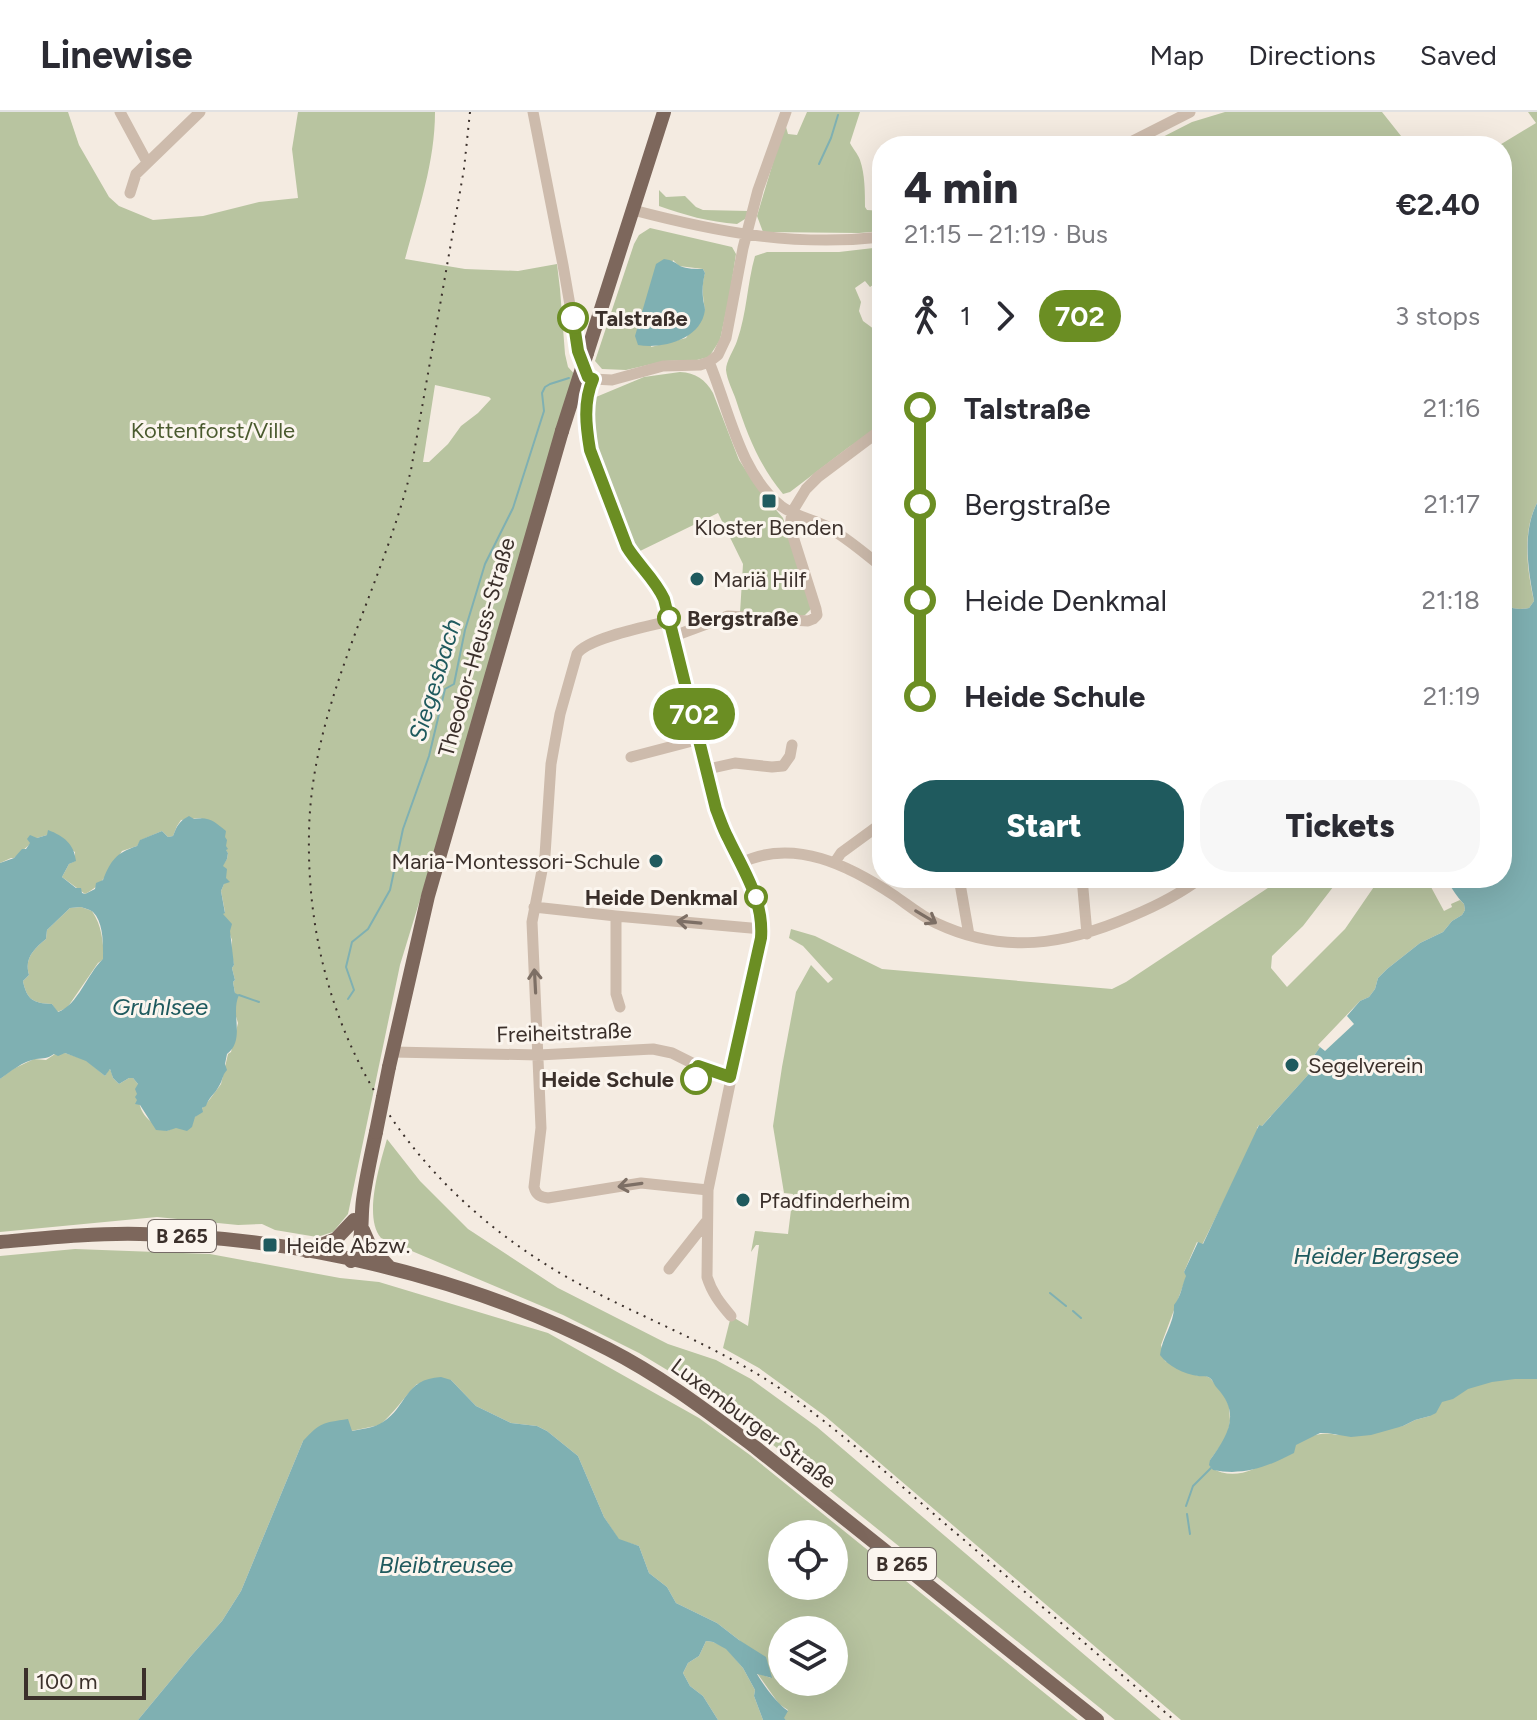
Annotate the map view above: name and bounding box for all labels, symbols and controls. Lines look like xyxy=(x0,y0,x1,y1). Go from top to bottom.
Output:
text: Linewise xyxy=(40,32,193,78)
text: Map xyxy=(1150,38,1204,72)
text: Directions xyxy=(1248,38,1376,72)
text: Saved xyxy=(1420,38,1497,72)
text: 4 min xyxy=(904,161,1019,214)
text: €2.40 xyxy=(1396,186,1480,223)
text: 21:15 – 21:19 · Bus xyxy=(904,218,1108,250)
icon: walk xyxy=(904,294,948,338)
icon: forward xyxy=(983,294,1027,338)
text: 702 xyxy=(1055,299,1105,333)
text: 1 xyxy=(960,300,971,332)
text: 3 stops xyxy=(1395,300,1480,332)
marker: Talstraße xyxy=(558,303,588,333)
place label: Talstraße xyxy=(595,305,688,332)
text: Talstraße xyxy=(964,390,1091,427)
text: 21:16 xyxy=(1423,392,1480,424)
park label: Kottenforst/Ville xyxy=(131,417,295,444)
text: Bergstraße xyxy=(964,486,1111,523)
text: 21:17 xyxy=(1423,488,1480,520)
marker: Kloster Benden xyxy=(760,492,778,510)
place label: Kloster Benden xyxy=(694,514,844,541)
street label: Theodor-Heuss-Straße xyxy=(432,534,521,760)
place label: Mariä Hilf xyxy=(713,566,807,593)
marker: Mariä Hilf xyxy=(688,570,706,588)
text: Heide Denkmal xyxy=(964,582,1167,619)
text: 21:18 xyxy=(1421,584,1480,616)
place label: Bergstraße xyxy=(687,605,798,632)
marker: Bergstraße xyxy=(658,607,680,629)
water label: Siegesbach xyxy=(402,615,467,745)
text: Heide Schule xyxy=(964,678,1145,715)
text: 21:19 xyxy=(1423,680,1480,712)
line badge: 702 xyxy=(648,688,740,740)
text: 702 xyxy=(669,697,719,731)
button: Start xyxy=(904,780,1184,872)
button: Tickets xyxy=(1200,780,1480,872)
place label: Maria-Montessori-Schule xyxy=(392,848,640,875)
marker: Maria-Montessori-Schule xyxy=(647,852,665,870)
place label: Heide Denkmal xyxy=(585,884,738,911)
marker: Heide Denkmal xyxy=(745,886,767,908)
one-way arrow xyxy=(914,909,937,925)
one-way arrow xyxy=(676,914,703,929)
one-way arrow xyxy=(528,968,543,995)
water label: Gruhlsee xyxy=(112,992,208,1021)
street label: Freiheitstraße xyxy=(496,1017,632,1048)
place label: Segelverein xyxy=(1308,1052,1423,1079)
marker: Segelverein xyxy=(1283,1056,1301,1074)
marker: Heide Schule xyxy=(681,1064,711,1094)
place label: Heide Schule xyxy=(541,1066,674,1093)
one-way arrow xyxy=(617,1178,644,1193)
place label: Pfadfinderheim xyxy=(759,1187,910,1214)
marker: Pfadfinderheim xyxy=(734,1191,752,1209)
road number: B 265 xyxy=(148,1220,216,1252)
place label: Heide Abzw. xyxy=(286,1232,410,1259)
marker: Heide Abzw. xyxy=(261,1236,279,1254)
water label: Heider Bergsee xyxy=(1293,1241,1459,1270)
street label: Luxemburger Straße xyxy=(666,1352,842,1494)
map controls xyxy=(768,1520,848,1696)
button: locate xyxy=(768,1520,848,1600)
road number: B 265 xyxy=(868,1548,936,1580)
water label: Bleibtreusee xyxy=(379,1550,513,1579)
button: layers xyxy=(768,1616,848,1696)
scale bar xyxy=(24,1664,146,1700)
text: 100 m xyxy=(36,1668,97,1695)

